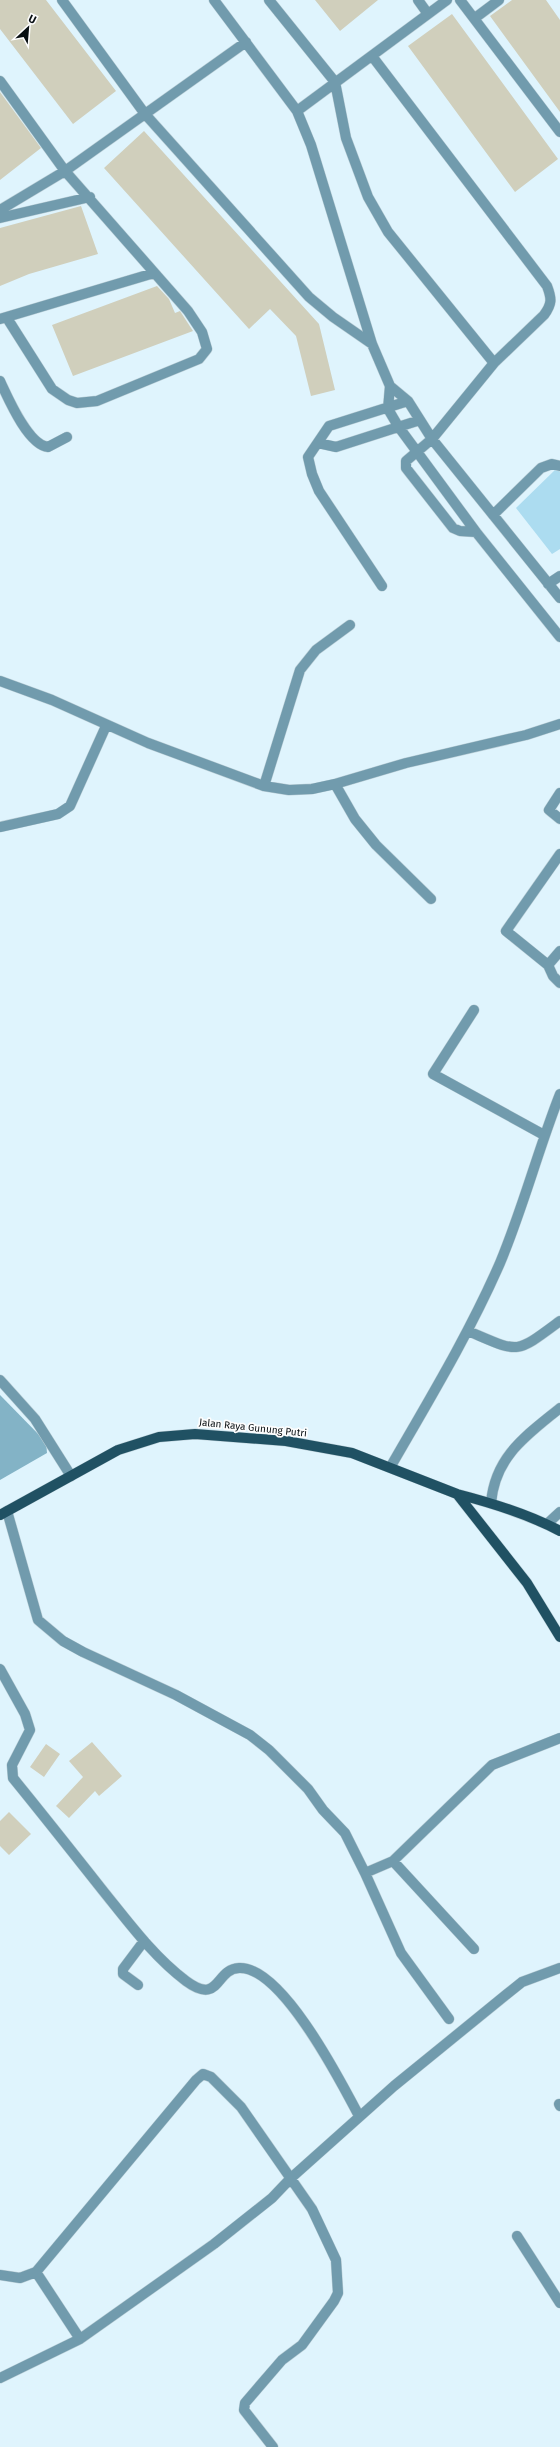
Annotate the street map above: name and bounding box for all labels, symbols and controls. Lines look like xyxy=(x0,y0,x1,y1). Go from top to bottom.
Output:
north arrow xyxy=(8,8,48,48)
text: U xyxy=(26,12,38,27)
street label: Jalan Raya Gunung Putri xyxy=(198,1416,308,1440)

